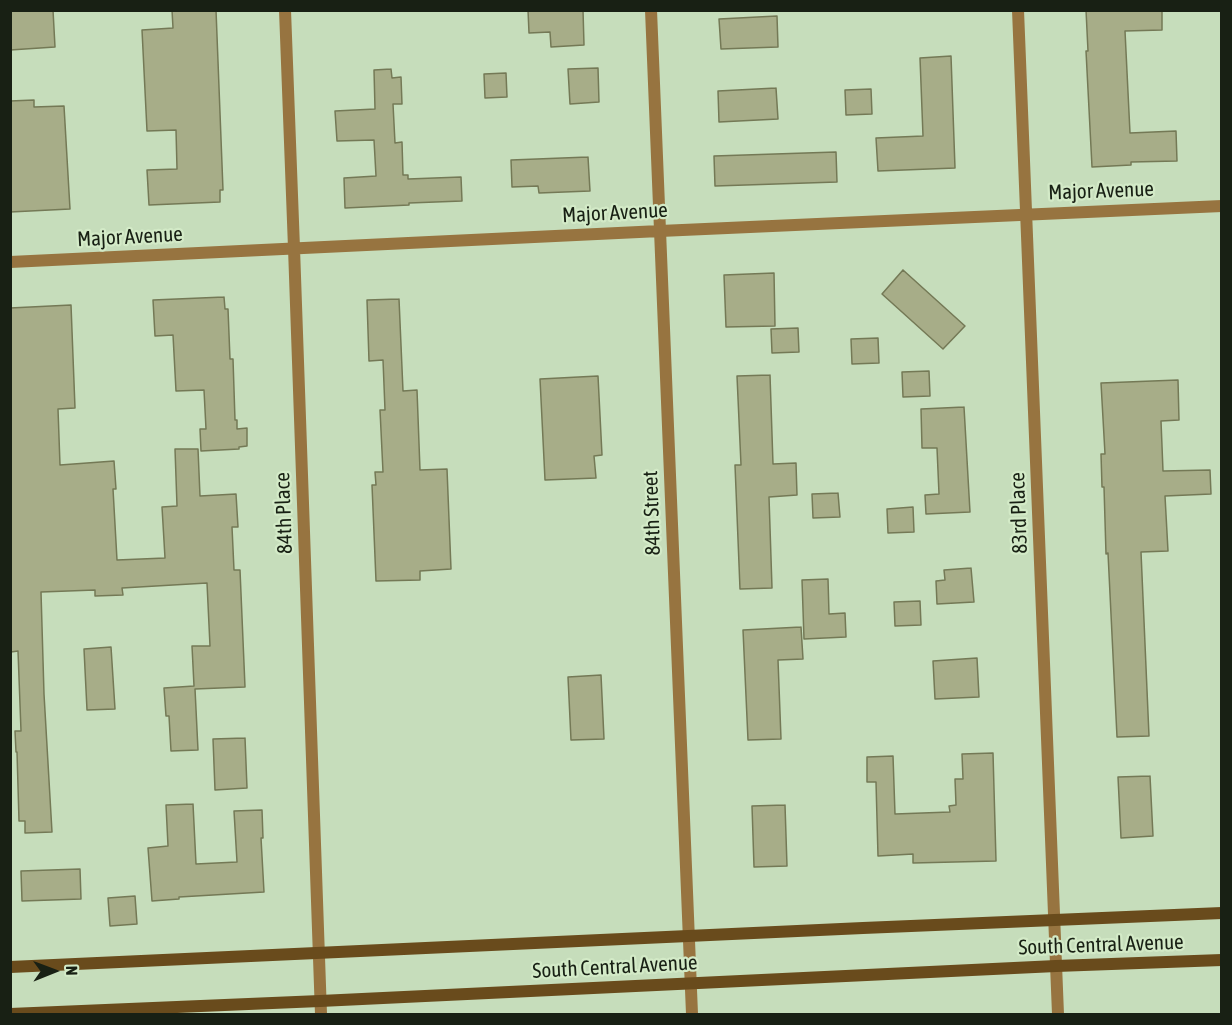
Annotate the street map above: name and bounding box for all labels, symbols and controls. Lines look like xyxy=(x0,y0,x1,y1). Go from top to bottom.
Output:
street label: Major Avenue xyxy=(1048,177,1154,205)
street label: Major Avenue xyxy=(562,198,668,228)
street label: Major Avenue xyxy=(77,222,183,252)
street label: 84th Street xyxy=(638,470,666,556)
street label: 84th Place xyxy=(270,472,298,554)
street label: 83rd Place xyxy=(1005,472,1033,554)
street label: South Central Avenue xyxy=(1018,930,1184,960)
north arrow xyxy=(24,941,84,1001)
street label: South Central Avenue xyxy=(532,950,698,984)
text: N xyxy=(63,966,81,976)

